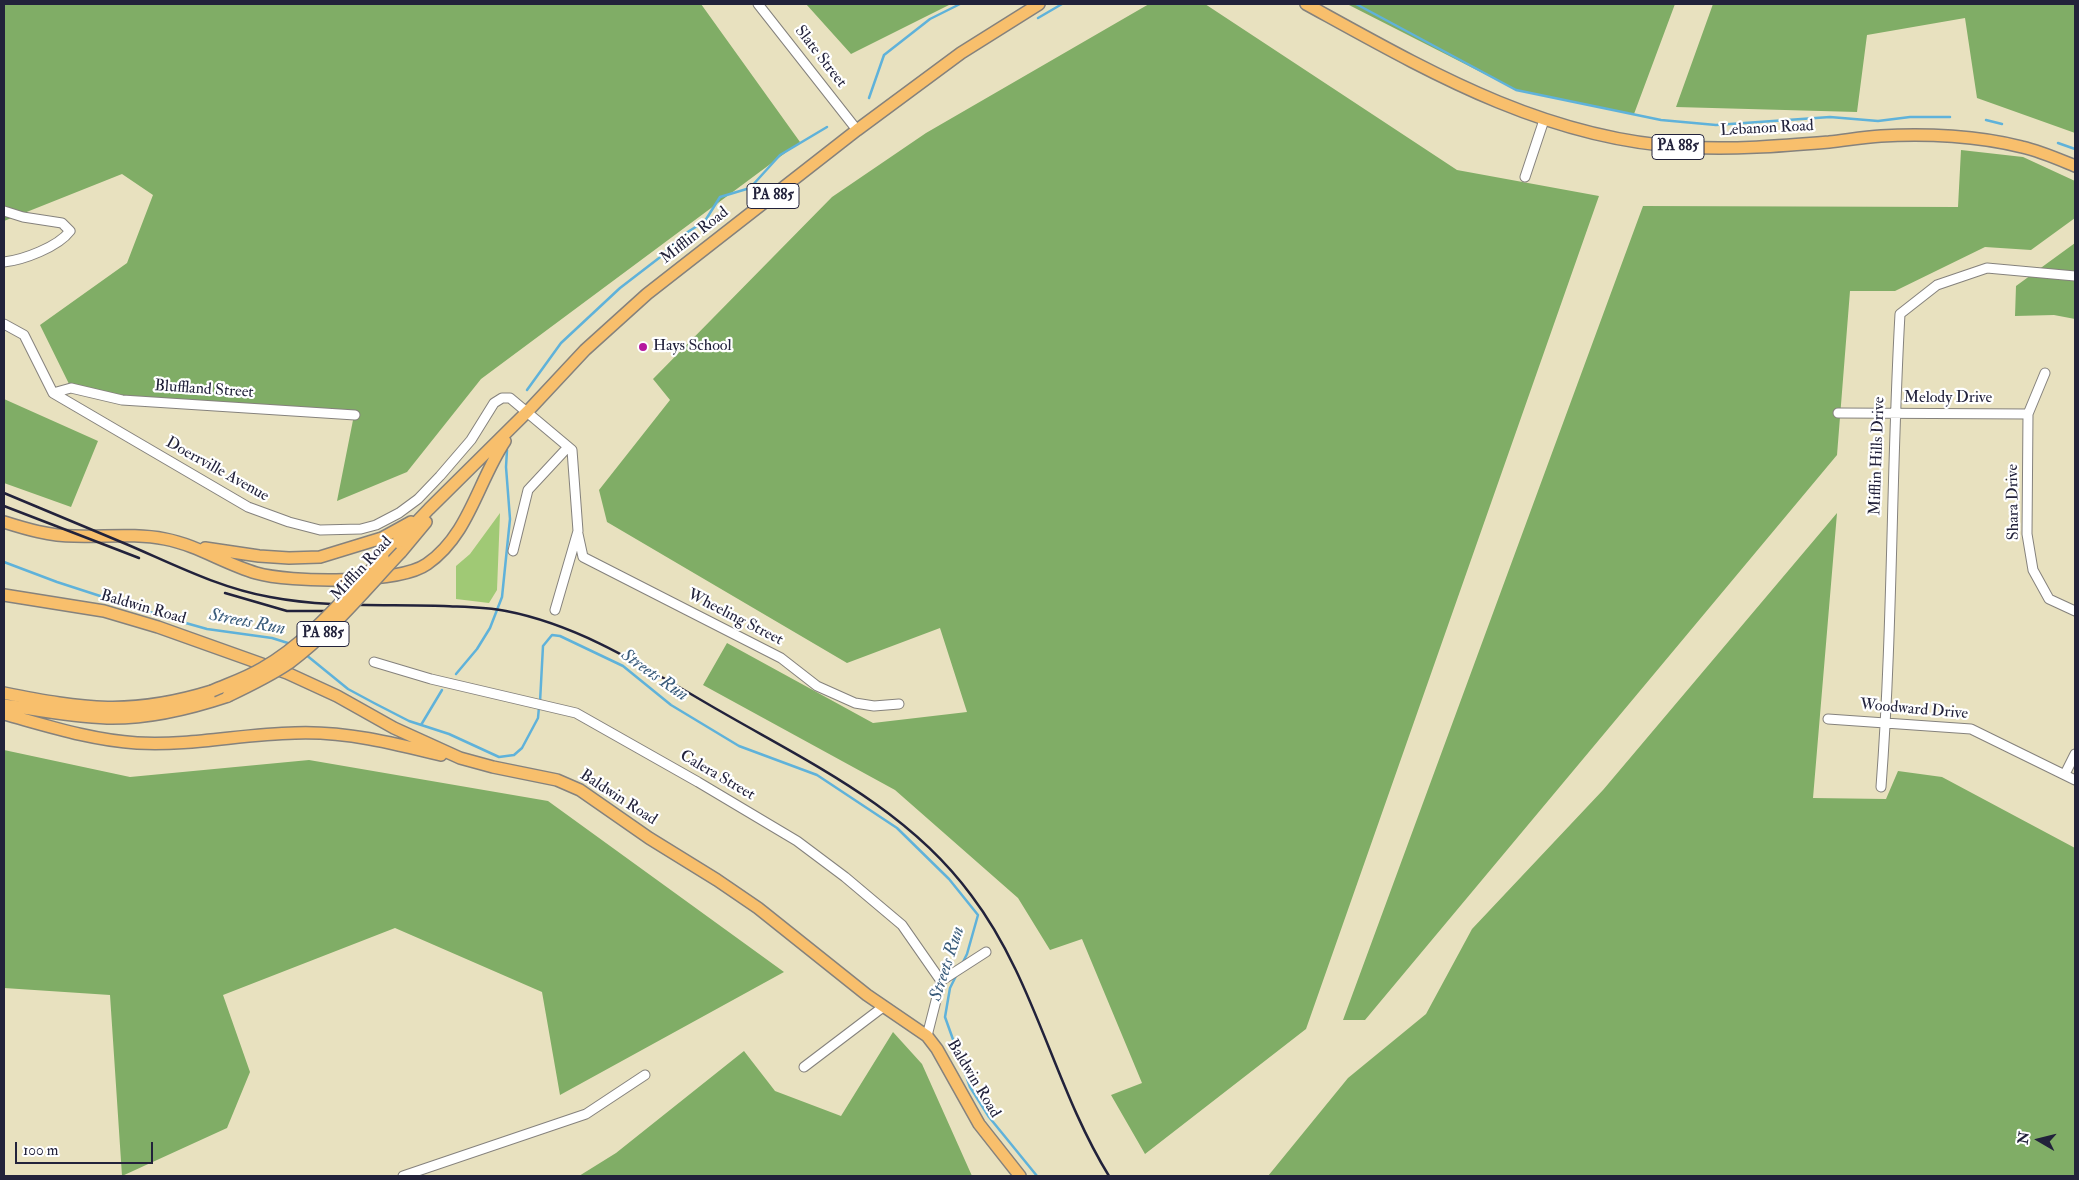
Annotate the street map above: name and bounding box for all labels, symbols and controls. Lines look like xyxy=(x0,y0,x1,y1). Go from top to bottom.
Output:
street label: Slate Street xyxy=(790,22,850,92)
street label: Lebanon Road xyxy=(1720,117,1814,141)
road number: PA 885 xyxy=(1652,134,1704,160)
road number: PA 885 xyxy=(747,184,799,208)
street label: Mifflin Road xyxy=(657,203,733,269)
place label: Hays School xyxy=(653,337,732,357)
marker: Hays School xyxy=(637,341,649,353)
street label: Bluffland Street xyxy=(154,377,254,403)
street label: Melody Drive xyxy=(1904,389,1992,409)
street label: Mifflin Hills Drive xyxy=(1866,396,1890,516)
street label: Doerrville Avenue xyxy=(162,434,272,506)
street label: Shara Drive xyxy=(2004,464,2024,540)
street label: Mifflin Road xyxy=(327,533,397,605)
street label: Wheeling Street xyxy=(684,586,786,650)
street label: Baldwin Road xyxy=(98,587,188,629)
water label: Streets Run xyxy=(207,605,287,641)
road number: PA 885 xyxy=(297,622,349,646)
water label: Streets Run xyxy=(616,645,692,707)
street label: Woodward Drive xyxy=(1859,696,1969,724)
street label: Calera Street xyxy=(676,747,758,805)
street label: Baldwin Road xyxy=(576,766,660,830)
water label: Streets Run xyxy=(926,924,970,1004)
street label: Baldwin Road xyxy=(942,1036,1004,1122)
north arrow xyxy=(2014,1115,2064,1165)
text: N xyxy=(2014,1130,2033,1145)
scale bar xyxy=(18,1132,155,1164)
text: 100 m xyxy=(23,1141,58,1160)

